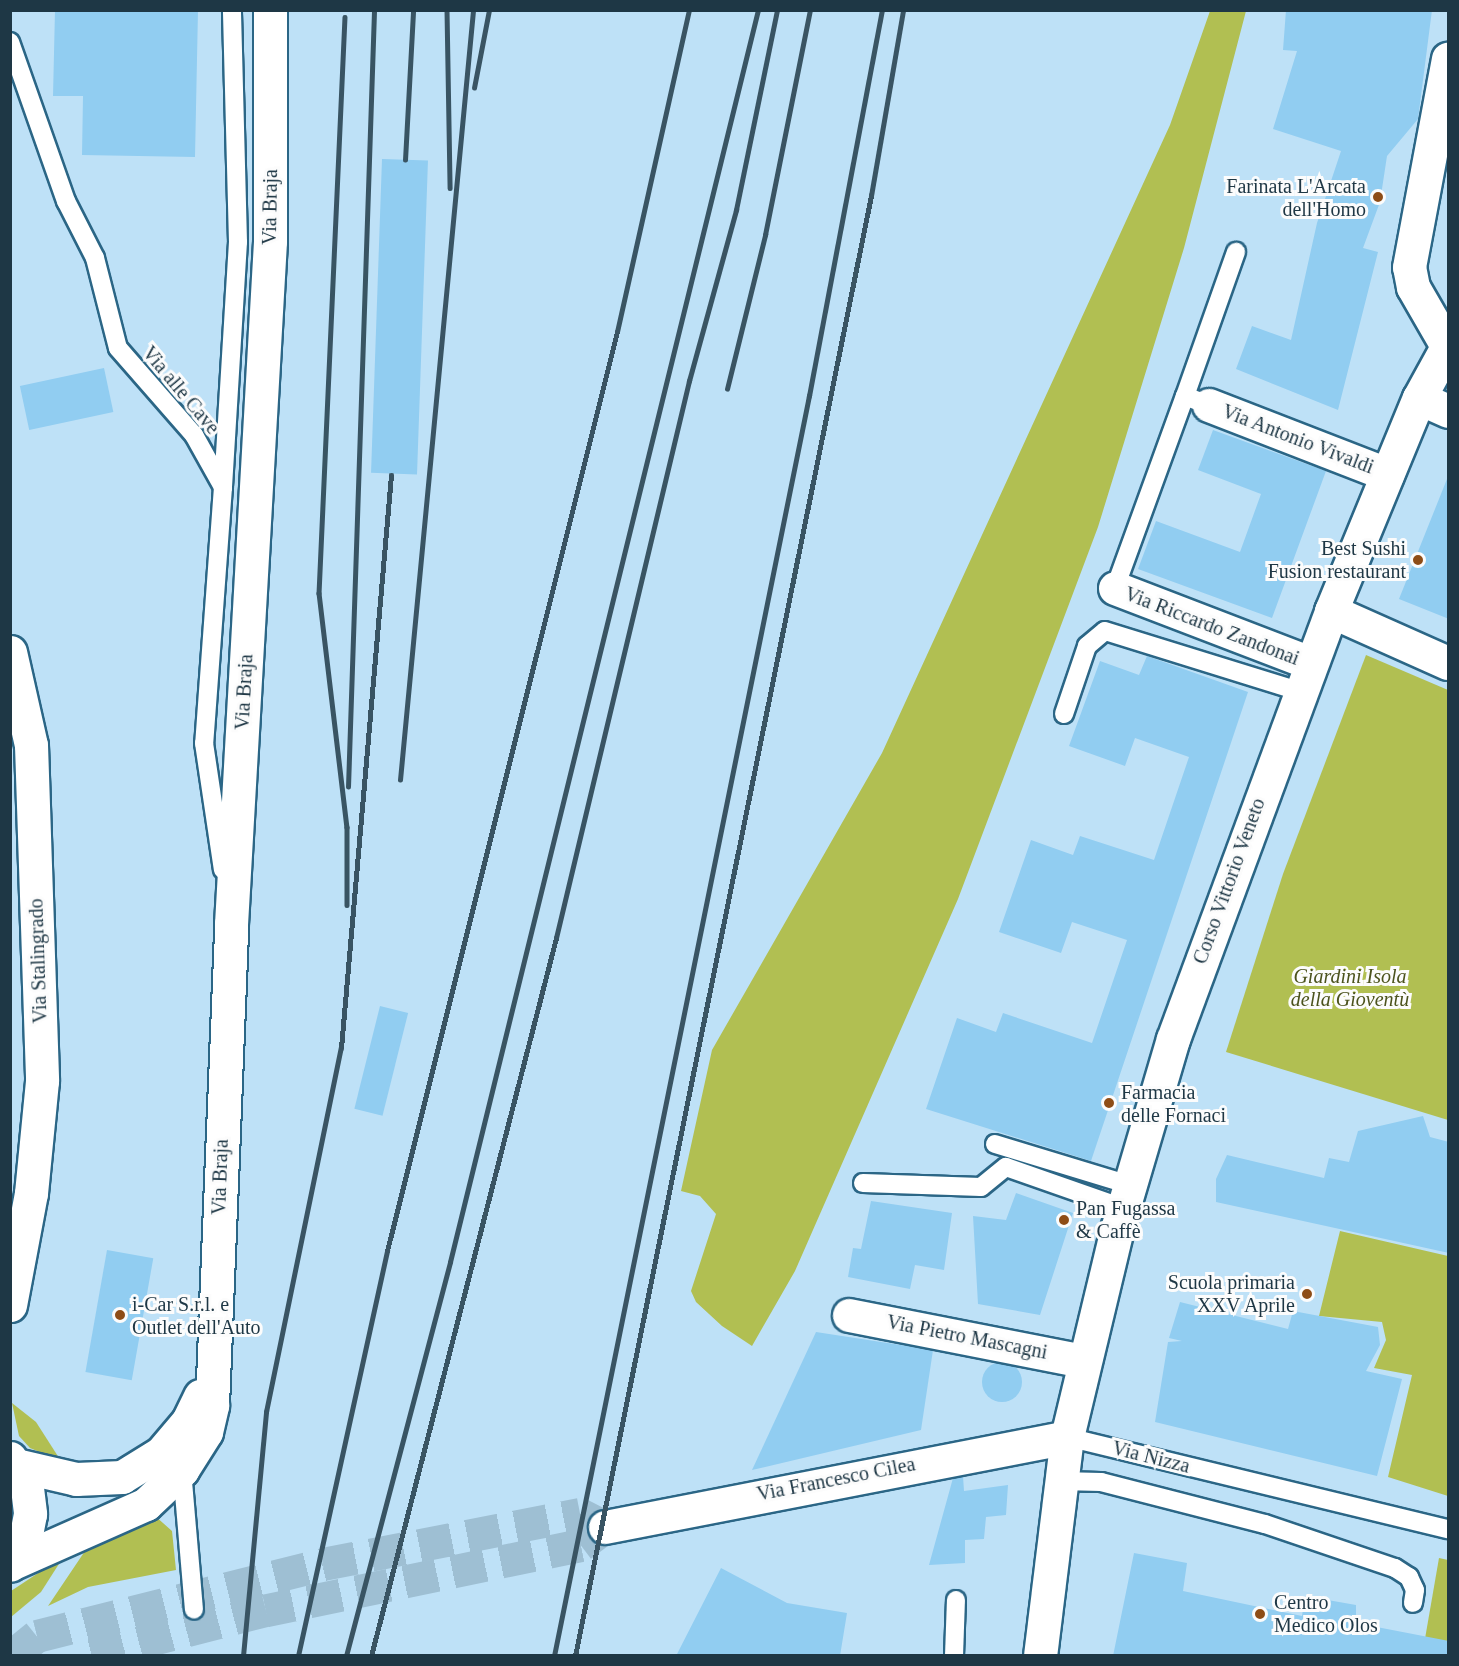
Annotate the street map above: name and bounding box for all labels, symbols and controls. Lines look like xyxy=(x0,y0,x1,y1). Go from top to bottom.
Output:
street label: Via Braja xyxy=(257,169,283,245)
place label: Farinata L'Arcata dell'Homo xyxy=(1226,174,1366,221)
marker: Farinata L'Arcata dell'Homo xyxy=(1371,190,1385,204)
street label: Via alle Cave xyxy=(137,341,225,439)
street label: Via Antonio Vivaldi xyxy=(1218,399,1378,479)
place label: Best Sushi Fusion restaurant xyxy=(1268,536,1406,583)
marker: Best Sushi Fusion restaurant xyxy=(1411,553,1425,567)
street label: Via Riccardo Zandonai xyxy=(1121,582,1303,670)
street label: Via Braja xyxy=(230,653,258,731)
street label: Corso Vittorio Veneto xyxy=(1188,794,1270,968)
street label: Via Stalingrado xyxy=(24,898,52,1024)
park label: Giardini Isola della Gioventù xyxy=(1291,964,1409,1011)
place label: Farmacia delle Fornaci xyxy=(1121,1080,1226,1127)
marker: Farmacia delle Fornaci xyxy=(1102,1096,1116,1110)
street label: Via Braja xyxy=(207,1139,233,1215)
place label: Pan Fugassa & Caffè xyxy=(1076,1196,1175,1243)
marker: Pan Fugassa & Caffè xyxy=(1057,1213,1071,1227)
place label: Scuola primaria XXV Aprile xyxy=(1168,1270,1295,1317)
marker: Scuola primaria XXV Aprile xyxy=(1300,1287,1314,1301)
place label: i-Car S.r.l. e Outlet dell'Auto xyxy=(132,1292,261,1339)
marker: i-Car S.r.l. e Outlet dell'Auto xyxy=(113,1308,127,1322)
street label: Via Pietro Mascagni xyxy=(885,1310,1049,1364)
street label: Via Nizza xyxy=(1110,1436,1192,1478)
street label: Via Francesco Cilea xyxy=(755,1452,917,1506)
place label: Centro Medico Olos xyxy=(1274,1590,1378,1637)
marker: Centro Medico Olos xyxy=(1251,1605,1269,1623)

